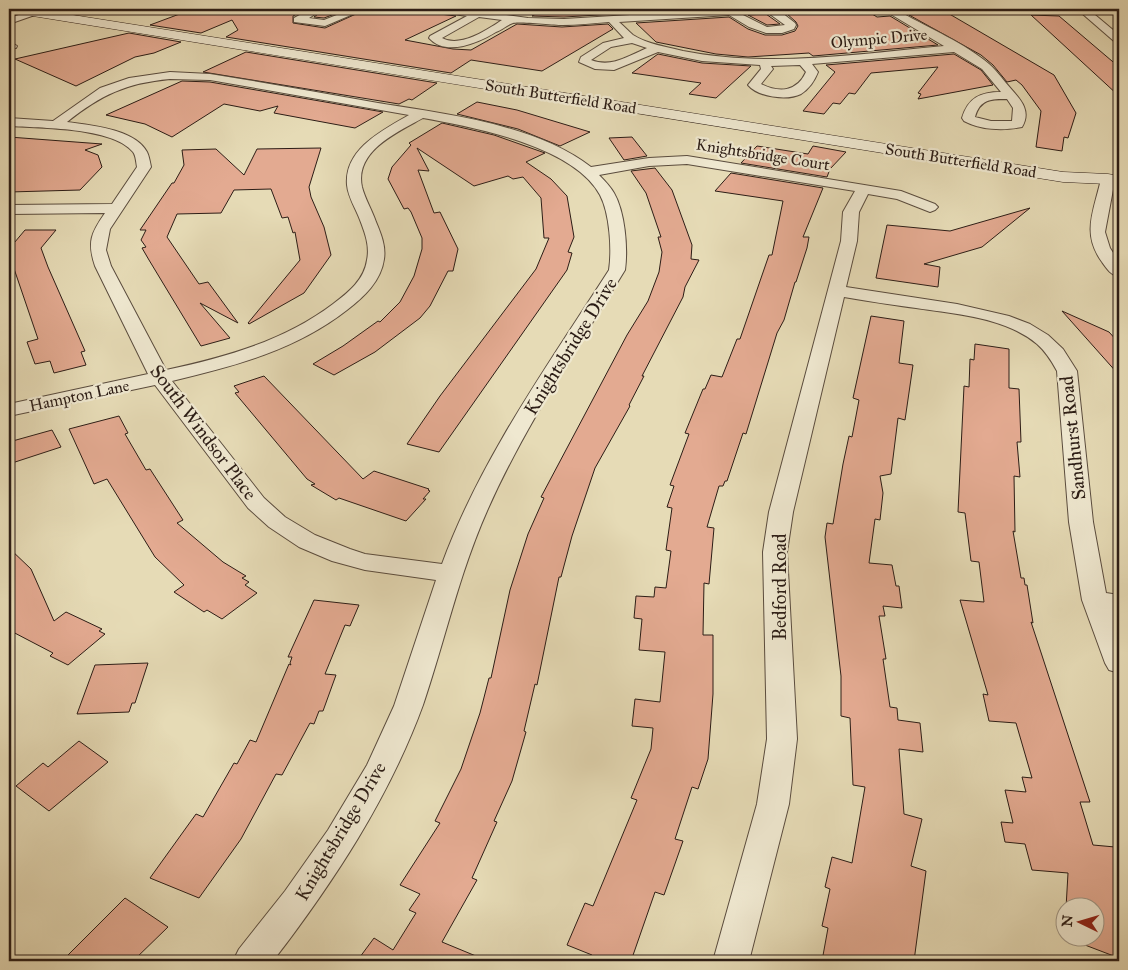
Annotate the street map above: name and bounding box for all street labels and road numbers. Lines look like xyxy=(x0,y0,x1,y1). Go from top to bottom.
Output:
street label: Olympic Drive xyxy=(830,25,928,52)
street label: South Butterfield Road xyxy=(484,75,638,118)
street label: Knightsbridge Court xyxy=(695,135,831,175)
street label: South Butterfield Road xyxy=(884,139,1038,182)
street label: Knightsbridge Drive xyxy=(519,273,623,420)
street label: South Windsor Place xyxy=(145,360,262,504)
street label: Sandhurst Road xyxy=(1054,374,1090,501)
street label: Hampton Lane xyxy=(27,376,131,415)
street label: Bedford Road xyxy=(768,533,791,641)
street label: Knightsbridge Drive xyxy=(290,758,392,905)

